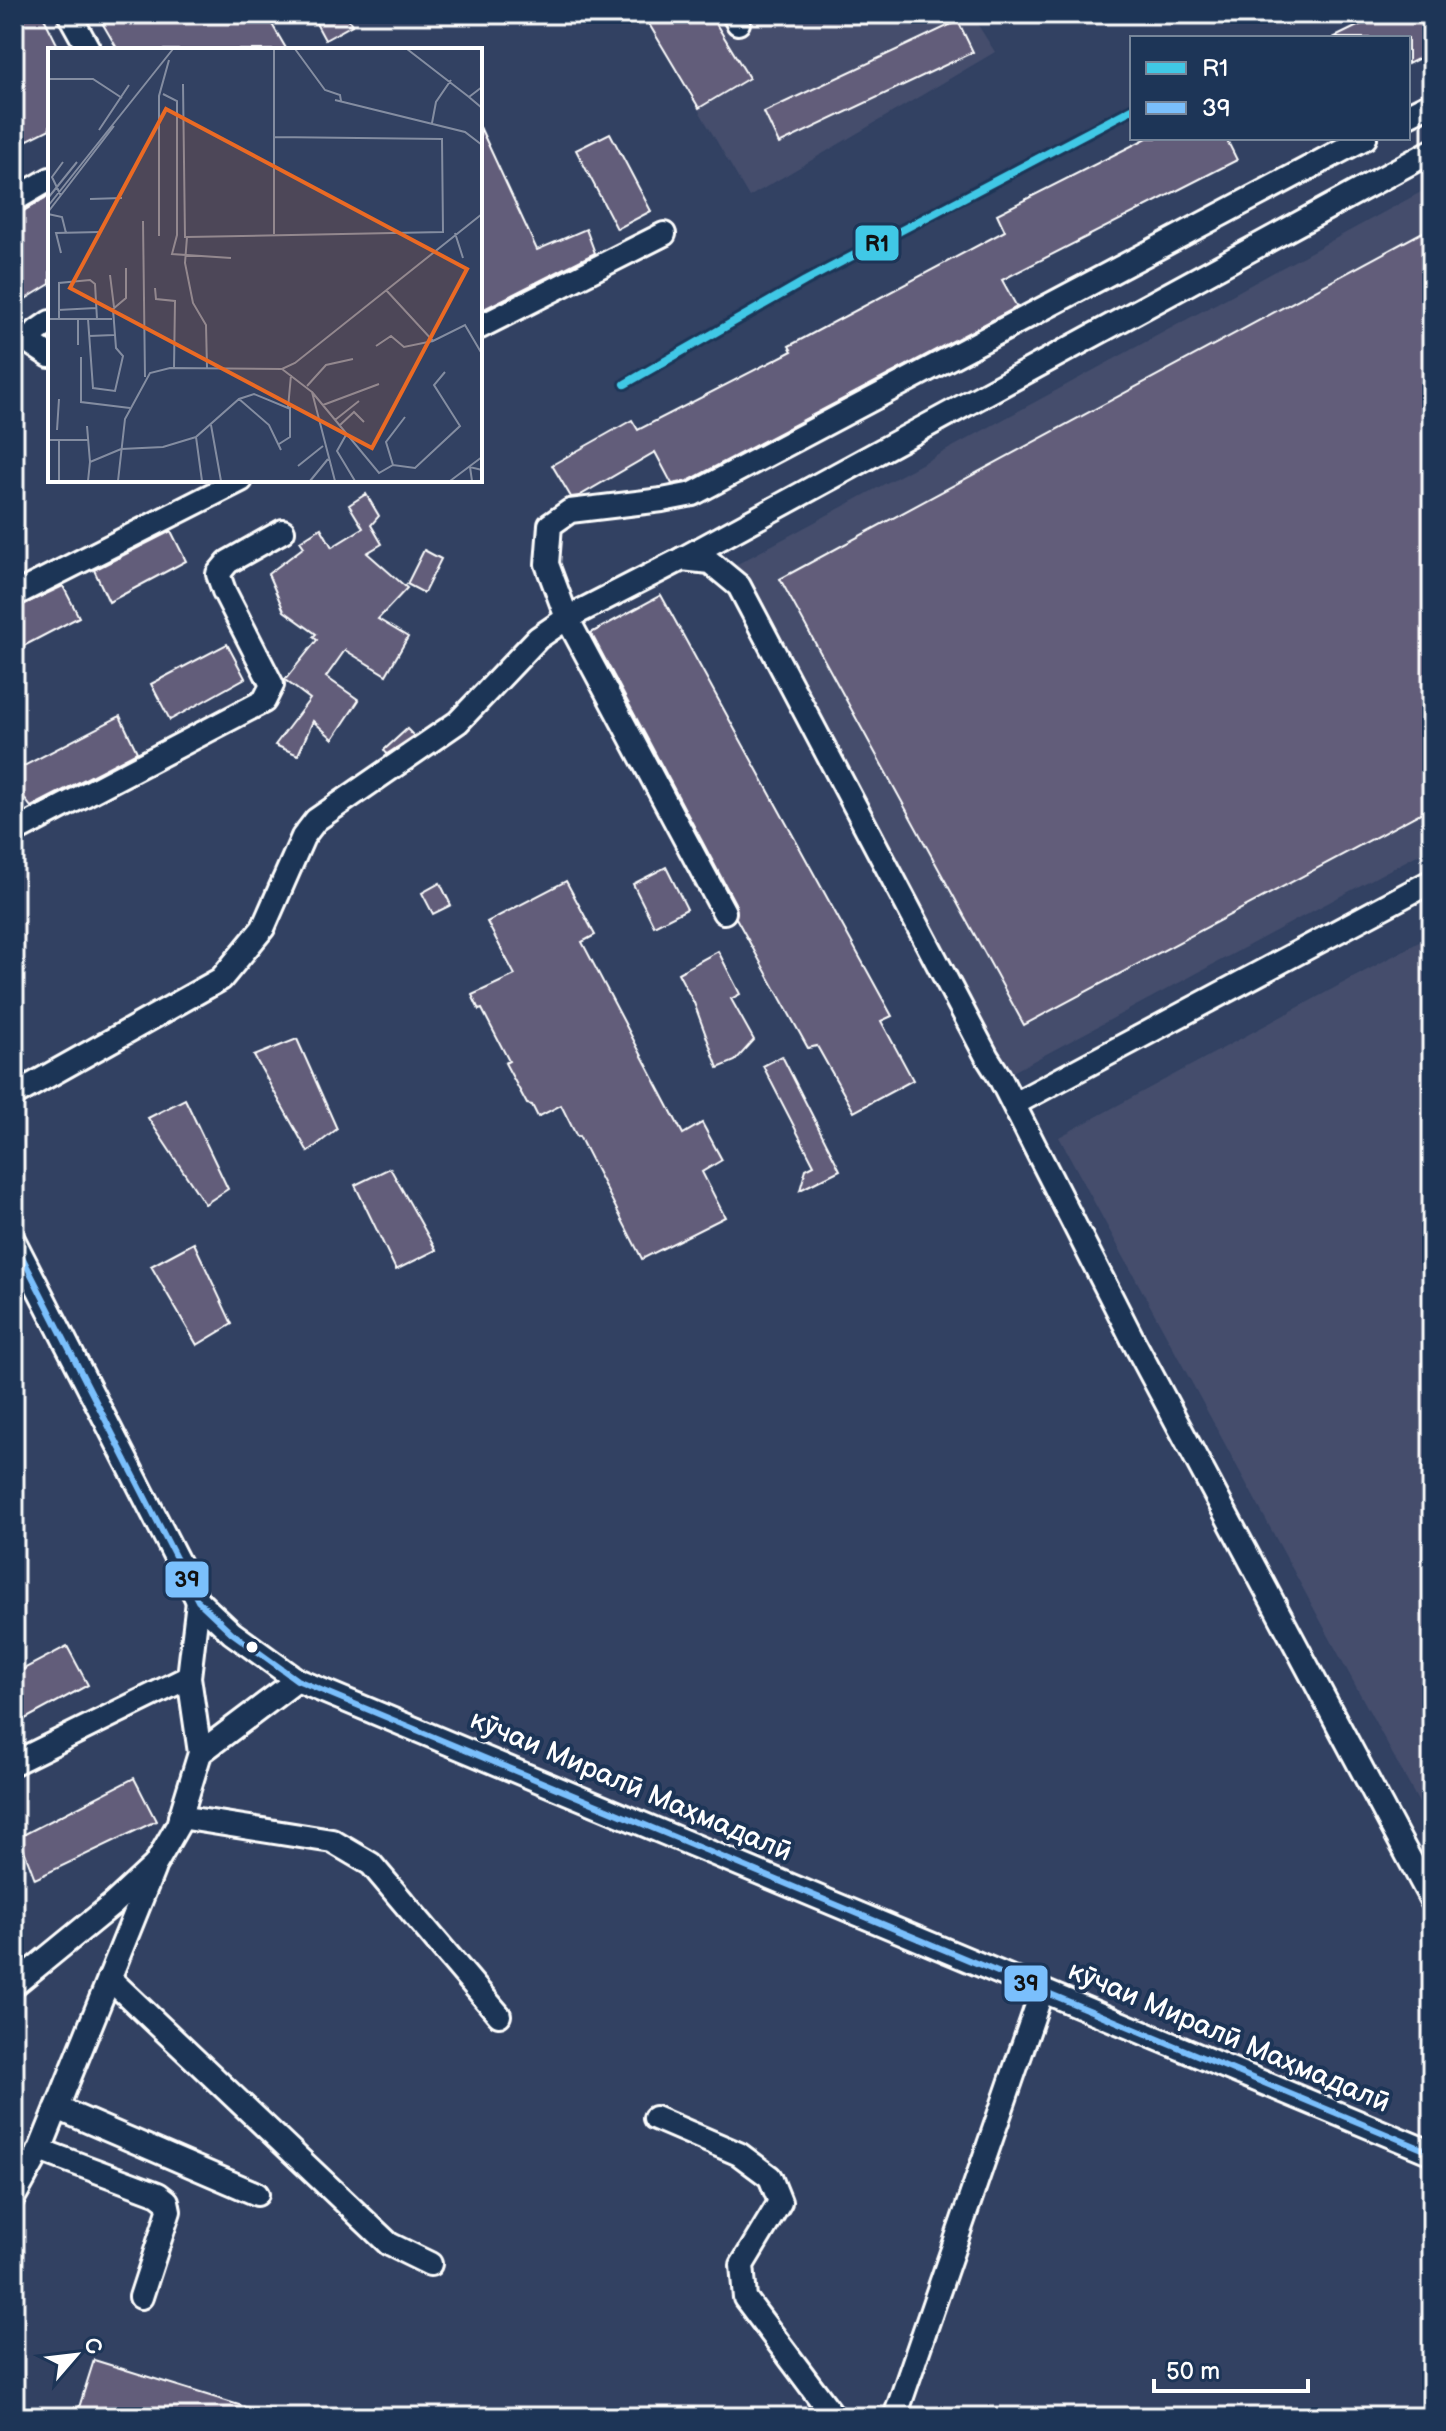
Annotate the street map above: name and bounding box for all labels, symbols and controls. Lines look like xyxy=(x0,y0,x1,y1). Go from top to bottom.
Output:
legend xyxy=(1130,36,1410,140)
inset map xyxy=(48,48,482,482)
text: R1 xyxy=(1202,54,1228,83)
text: 39 xyxy=(1202,94,1231,123)
line badge: R1 xyxy=(854,224,900,262)
text: R1 xyxy=(865,231,889,258)
line badge: 39 xyxy=(164,1560,210,1599)
text: 39 xyxy=(174,1567,200,1594)
unlabelled marker xyxy=(244,1639,260,1655)
street label: кӯчаи Миралӣ Маҳмадалӣ xyxy=(465,1703,797,1869)
street label: кӯчаи Миралӣ Маҳмадалӣ xyxy=(1063,1954,1395,2120)
line badge: 39 xyxy=(1003,1964,1049,2003)
text: 39 xyxy=(1013,1971,1039,1998)
north arrow xyxy=(36,2315,116,2395)
text: С xyxy=(77,2333,108,2359)
scale bar xyxy=(1154,2343,1308,2393)
text: 50 m xyxy=(1166,2357,1220,2386)

